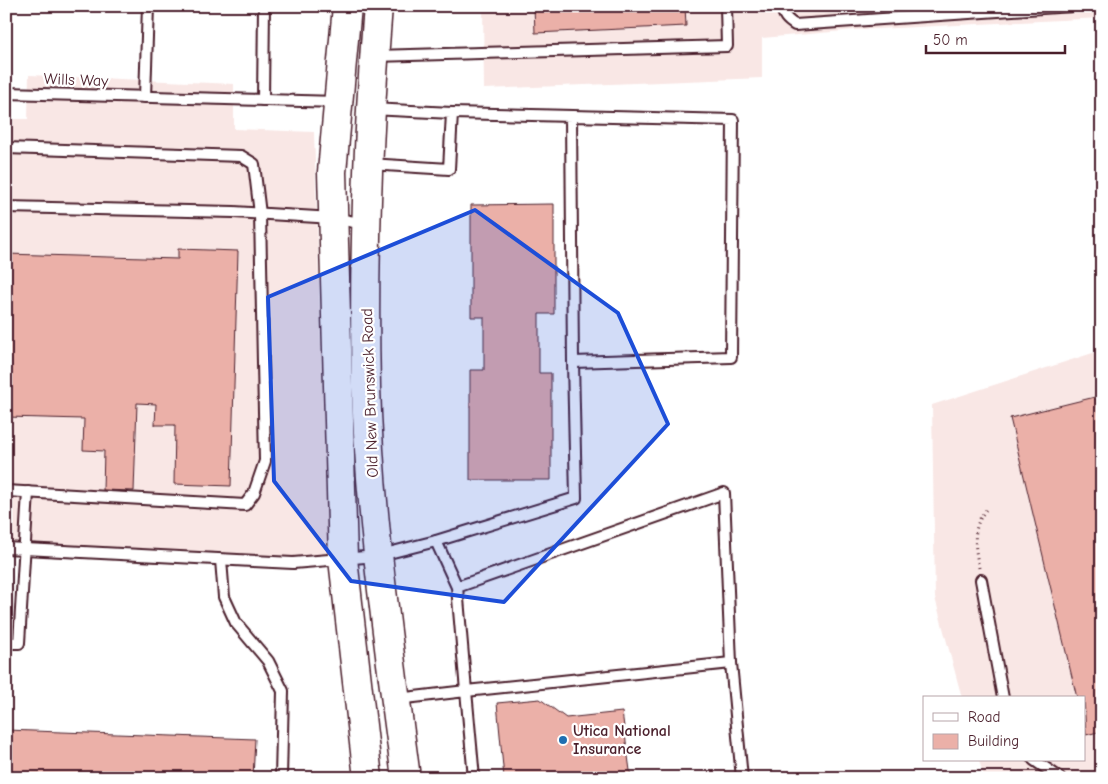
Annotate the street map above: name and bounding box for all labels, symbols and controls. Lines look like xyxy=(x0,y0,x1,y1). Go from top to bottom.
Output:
scale bar xyxy=(926,22,1064,54)
text: 50 m xyxy=(933,31,968,49)
street label: Wills Way xyxy=(43,70,109,90)
street label: Old New Brunswick Road xyxy=(358,308,382,478)
legend xyxy=(923,696,1086,762)
text: Road xyxy=(968,708,1000,726)
place label: Utica National Insurance xyxy=(573,722,671,758)
text: Building xyxy=(968,732,1019,750)
marker: Utica National Insurance xyxy=(557,734,569,746)

